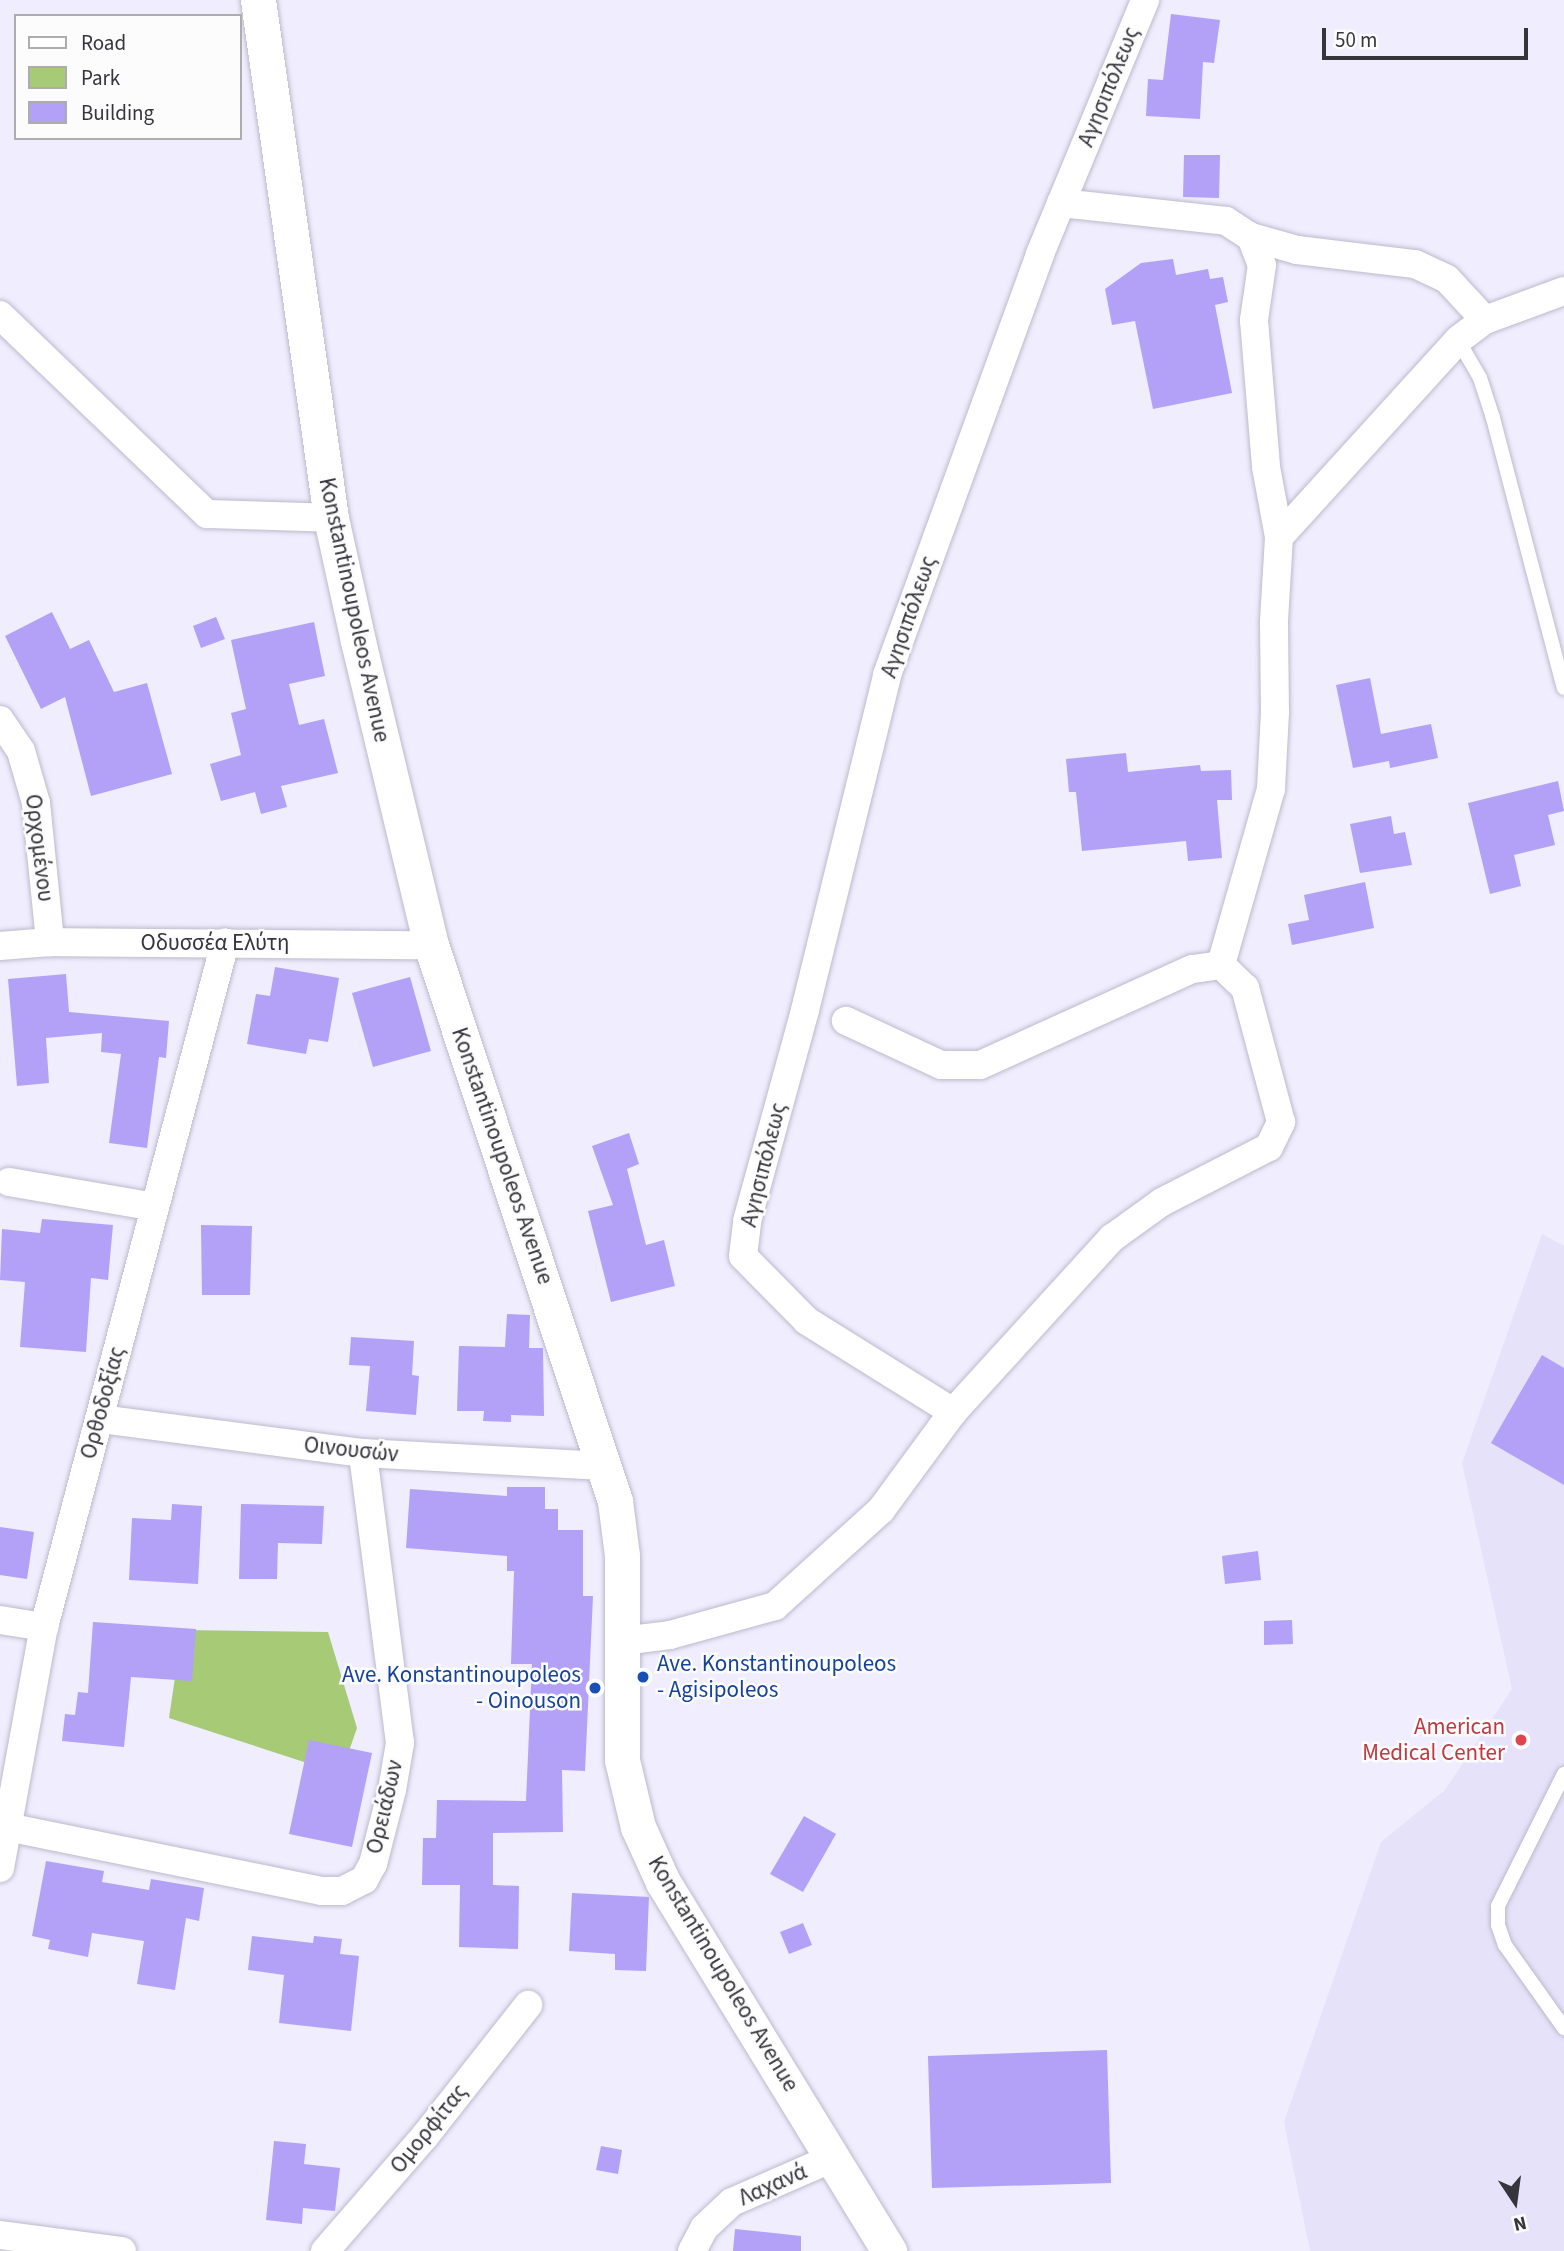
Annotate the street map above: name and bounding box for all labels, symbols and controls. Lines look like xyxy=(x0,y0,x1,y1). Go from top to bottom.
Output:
legend xyxy=(14,14,242,140)
scale bar xyxy=(1326,14,1532,58)
street label: Αγησιπόλεως xyxy=(1072,23,1146,151)
text: 50 m xyxy=(1335,25,1377,55)
text: Road xyxy=(81,28,126,58)
text: Park xyxy=(81,63,120,93)
text: Building xyxy=(81,98,154,128)
street label: Konstantinoupoleos Avenue xyxy=(312,475,396,745)
street label: Αγησιπόλεως xyxy=(875,553,943,681)
street label: Ορχομένου xyxy=(19,793,59,903)
street label: Οδυσσέα Ελύτη xyxy=(140,929,290,957)
street label: Konstantinoupoleos Avenue xyxy=(445,1024,559,1288)
street label: Αγησιπόλεως xyxy=(735,1100,793,1230)
street label: Ορθοδοξίας xyxy=(75,1344,131,1462)
street label: Οινουσών xyxy=(302,1431,400,1469)
place label: Ave. Konstantinoupoleos - Agisipoleos xyxy=(657,1650,896,1704)
place label: Ave. Konstantinoupoleos - Oinouson xyxy=(342,1661,581,1715)
marker: Ave. Konstantinoupoleos - Agisipoleos xyxy=(635,1669,651,1685)
marker: Ave. Konstantinoupoleos - Oinouson xyxy=(587,1680,603,1696)
place label: American Medical Center xyxy=(1362,1713,1505,1767)
marker: American Medical Center xyxy=(1511,1730,1531,1750)
street label: Ορειάδων xyxy=(361,1757,409,1857)
street label: Konstantinoupoleos Avenue xyxy=(642,1851,804,2097)
street label: Ομορφίτας xyxy=(385,2079,473,2179)
street label: Λαχανά xyxy=(735,2158,811,2212)
north arrow xyxy=(1480,2167,1550,2237)
text: N xyxy=(1511,2208,1529,2238)

